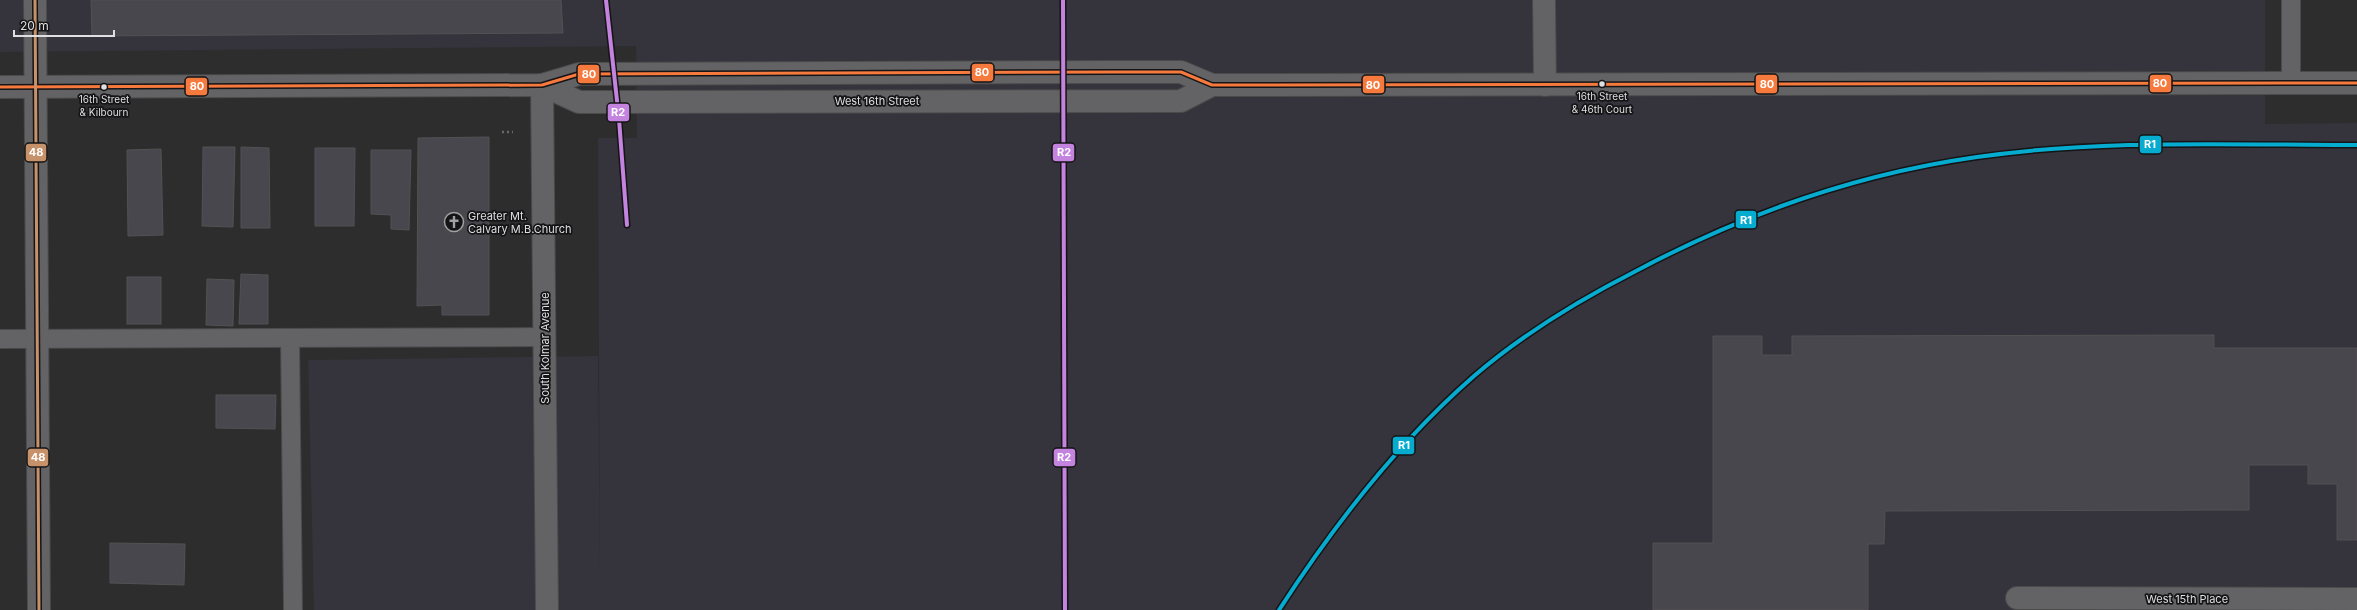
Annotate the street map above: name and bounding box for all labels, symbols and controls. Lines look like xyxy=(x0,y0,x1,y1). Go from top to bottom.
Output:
scale bar xyxy=(14,12,114,38)
text: 20 m xyxy=(20,18,49,33)
line badge: 80 xyxy=(971,63,994,82)
line badge: 80 xyxy=(577,64,600,84)
text: 80 xyxy=(975,65,989,79)
text: 80 xyxy=(582,67,596,81)
line badge: 80 xyxy=(1755,74,1778,94)
line badge: 80 xyxy=(2149,74,2172,93)
line badge: 80 xyxy=(1362,75,1385,94)
text: 80 xyxy=(2153,76,2167,90)
line badge: 80 xyxy=(185,77,208,96)
text: 80 xyxy=(1760,77,1774,91)
text: 80 xyxy=(1366,78,1380,92)
text: 80 xyxy=(190,79,204,93)
marker: 16th Street & 46th Court xyxy=(1597,79,1607,89)
marker: 16th Street & Kilbourn xyxy=(99,82,109,92)
place label: 16th Street & 46th Court xyxy=(1572,90,1633,115)
place label: 16th Street & Kilbourn xyxy=(79,93,130,118)
street label: West 16th Street xyxy=(835,94,920,108)
line badge: R2 xyxy=(607,103,630,122)
text: R2 xyxy=(611,105,625,119)
line badge: R1 xyxy=(2139,135,2162,154)
text: R1 xyxy=(2144,137,2156,151)
line badge: 48 xyxy=(25,143,47,162)
line badge: R2 xyxy=(1052,143,1075,162)
text: 48 xyxy=(29,145,43,159)
text: R2 xyxy=(1057,145,1071,159)
place label: Greater Mt. Calvary M.B.Church xyxy=(468,209,572,236)
line badge: R1 xyxy=(1735,210,1757,229)
church icon: Greater Mt. Calvary M.B.Church xyxy=(443,211,465,233)
text: R1 xyxy=(1740,213,1752,227)
street label: South Kolmar Avenue xyxy=(538,292,552,404)
line badge: R1 xyxy=(1392,436,1415,455)
text: R1 xyxy=(1398,438,1410,452)
line badge: 48 xyxy=(27,448,49,467)
line badge: R2 xyxy=(1053,448,1076,467)
text: 48 xyxy=(31,450,45,464)
text: R2 xyxy=(1057,450,1071,464)
street label: West 15th Place xyxy=(2146,592,2228,606)

